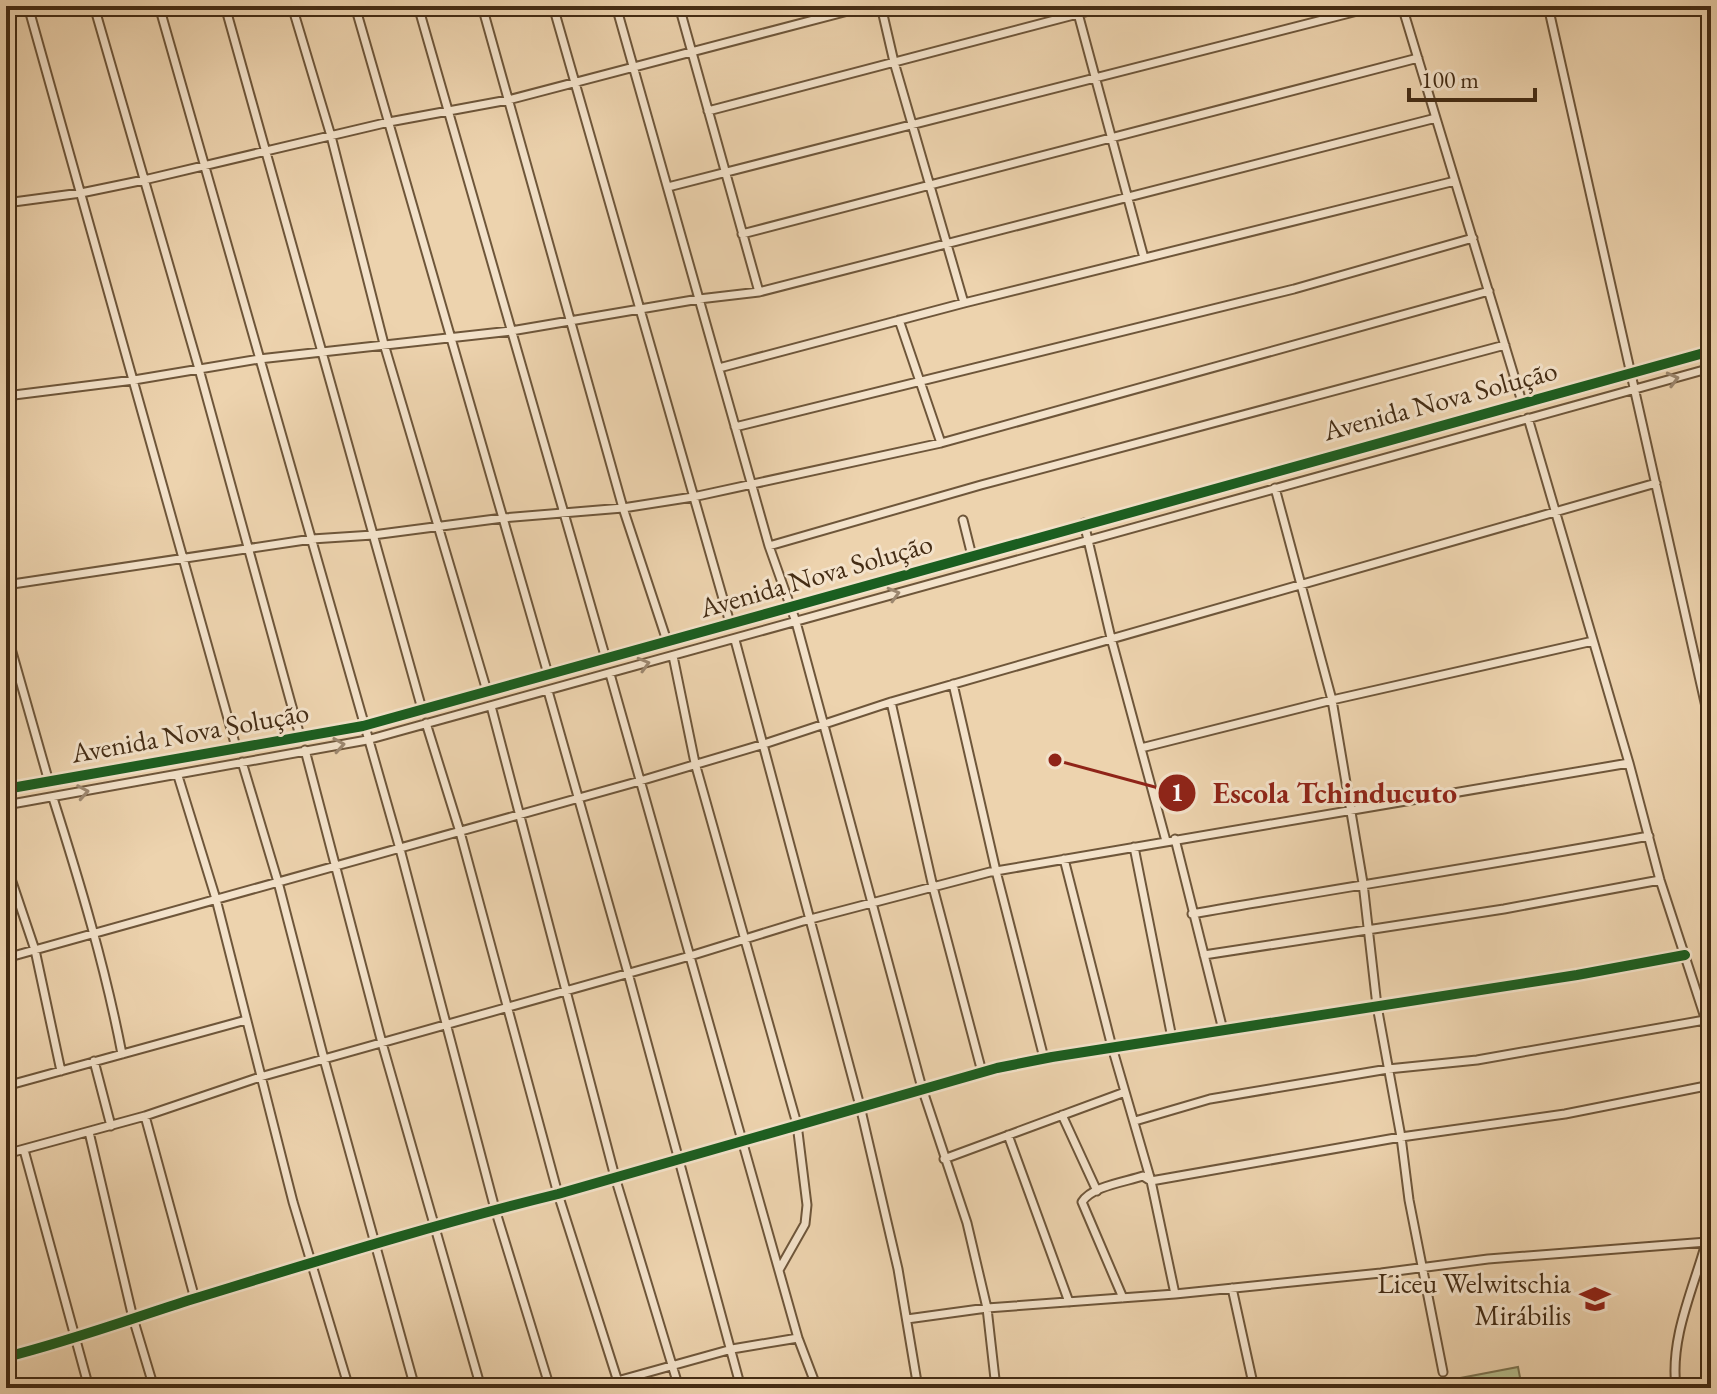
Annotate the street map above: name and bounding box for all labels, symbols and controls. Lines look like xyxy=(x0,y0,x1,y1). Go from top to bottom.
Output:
scale bar xyxy=(1409,52,1535,102)
text: 100 m xyxy=(1421,64,1479,95)
street label: Avenida Nova Solução xyxy=(1318,351,1561,449)
one-way arrow xyxy=(1665,371,1679,388)
street label: Avenida Nova Solução xyxy=(694,525,937,626)
one-way arrow xyxy=(887,587,901,603)
one-way arrow xyxy=(636,657,650,673)
street label: Avenida Nova Solução xyxy=(67,693,312,771)
one-way arrow xyxy=(332,737,345,754)
callout: Escola Tchinducuto xyxy=(1157,766,1473,820)
text: Escola Tchinducuto xyxy=(1213,773,1457,812)
text: 1 xyxy=(1171,777,1183,808)
one-way arrow xyxy=(76,785,90,802)
place label: Liceu Welwitschia Mirábilis xyxy=(1377,1265,1572,1333)
school or university icon: Liceu Welwitschia Mirábilis xyxy=(1578,1282,1612,1316)

